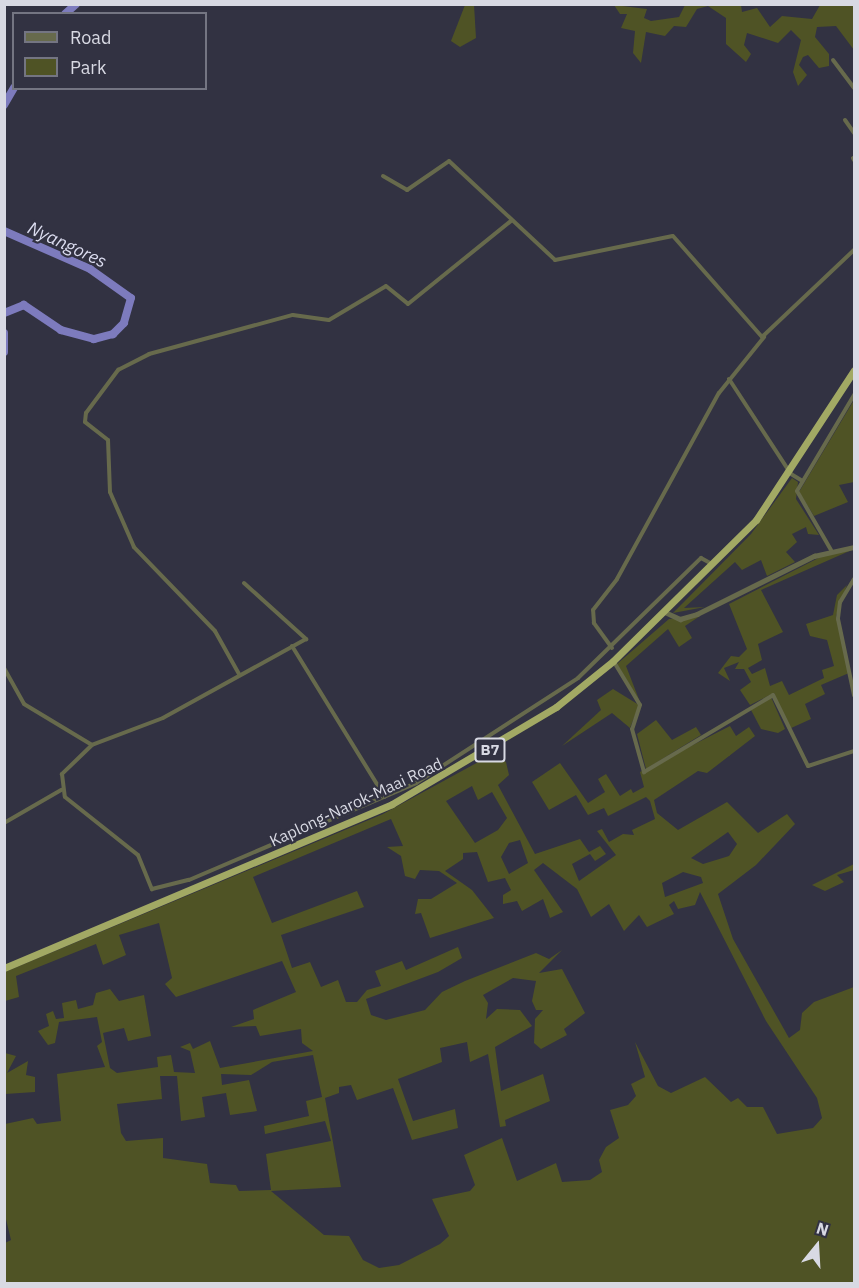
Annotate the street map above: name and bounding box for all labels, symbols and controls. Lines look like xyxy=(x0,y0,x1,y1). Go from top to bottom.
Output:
legend xyxy=(12,12,207,90)
text: Road xyxy=(70,26,111,49)
text: Park xyxy=(70,56,106,79)
water label: Nyangores xyxy=(24,217,110,273)
road number: B7 xyxy=(474,738,506,762)
street label: Kaplong-Narok-Maai Road xyxy=(267,754,445,850)
north arrow xyxy=(787,1216,847,1276)
text: N xyxy=(814,1218,831,1240)

